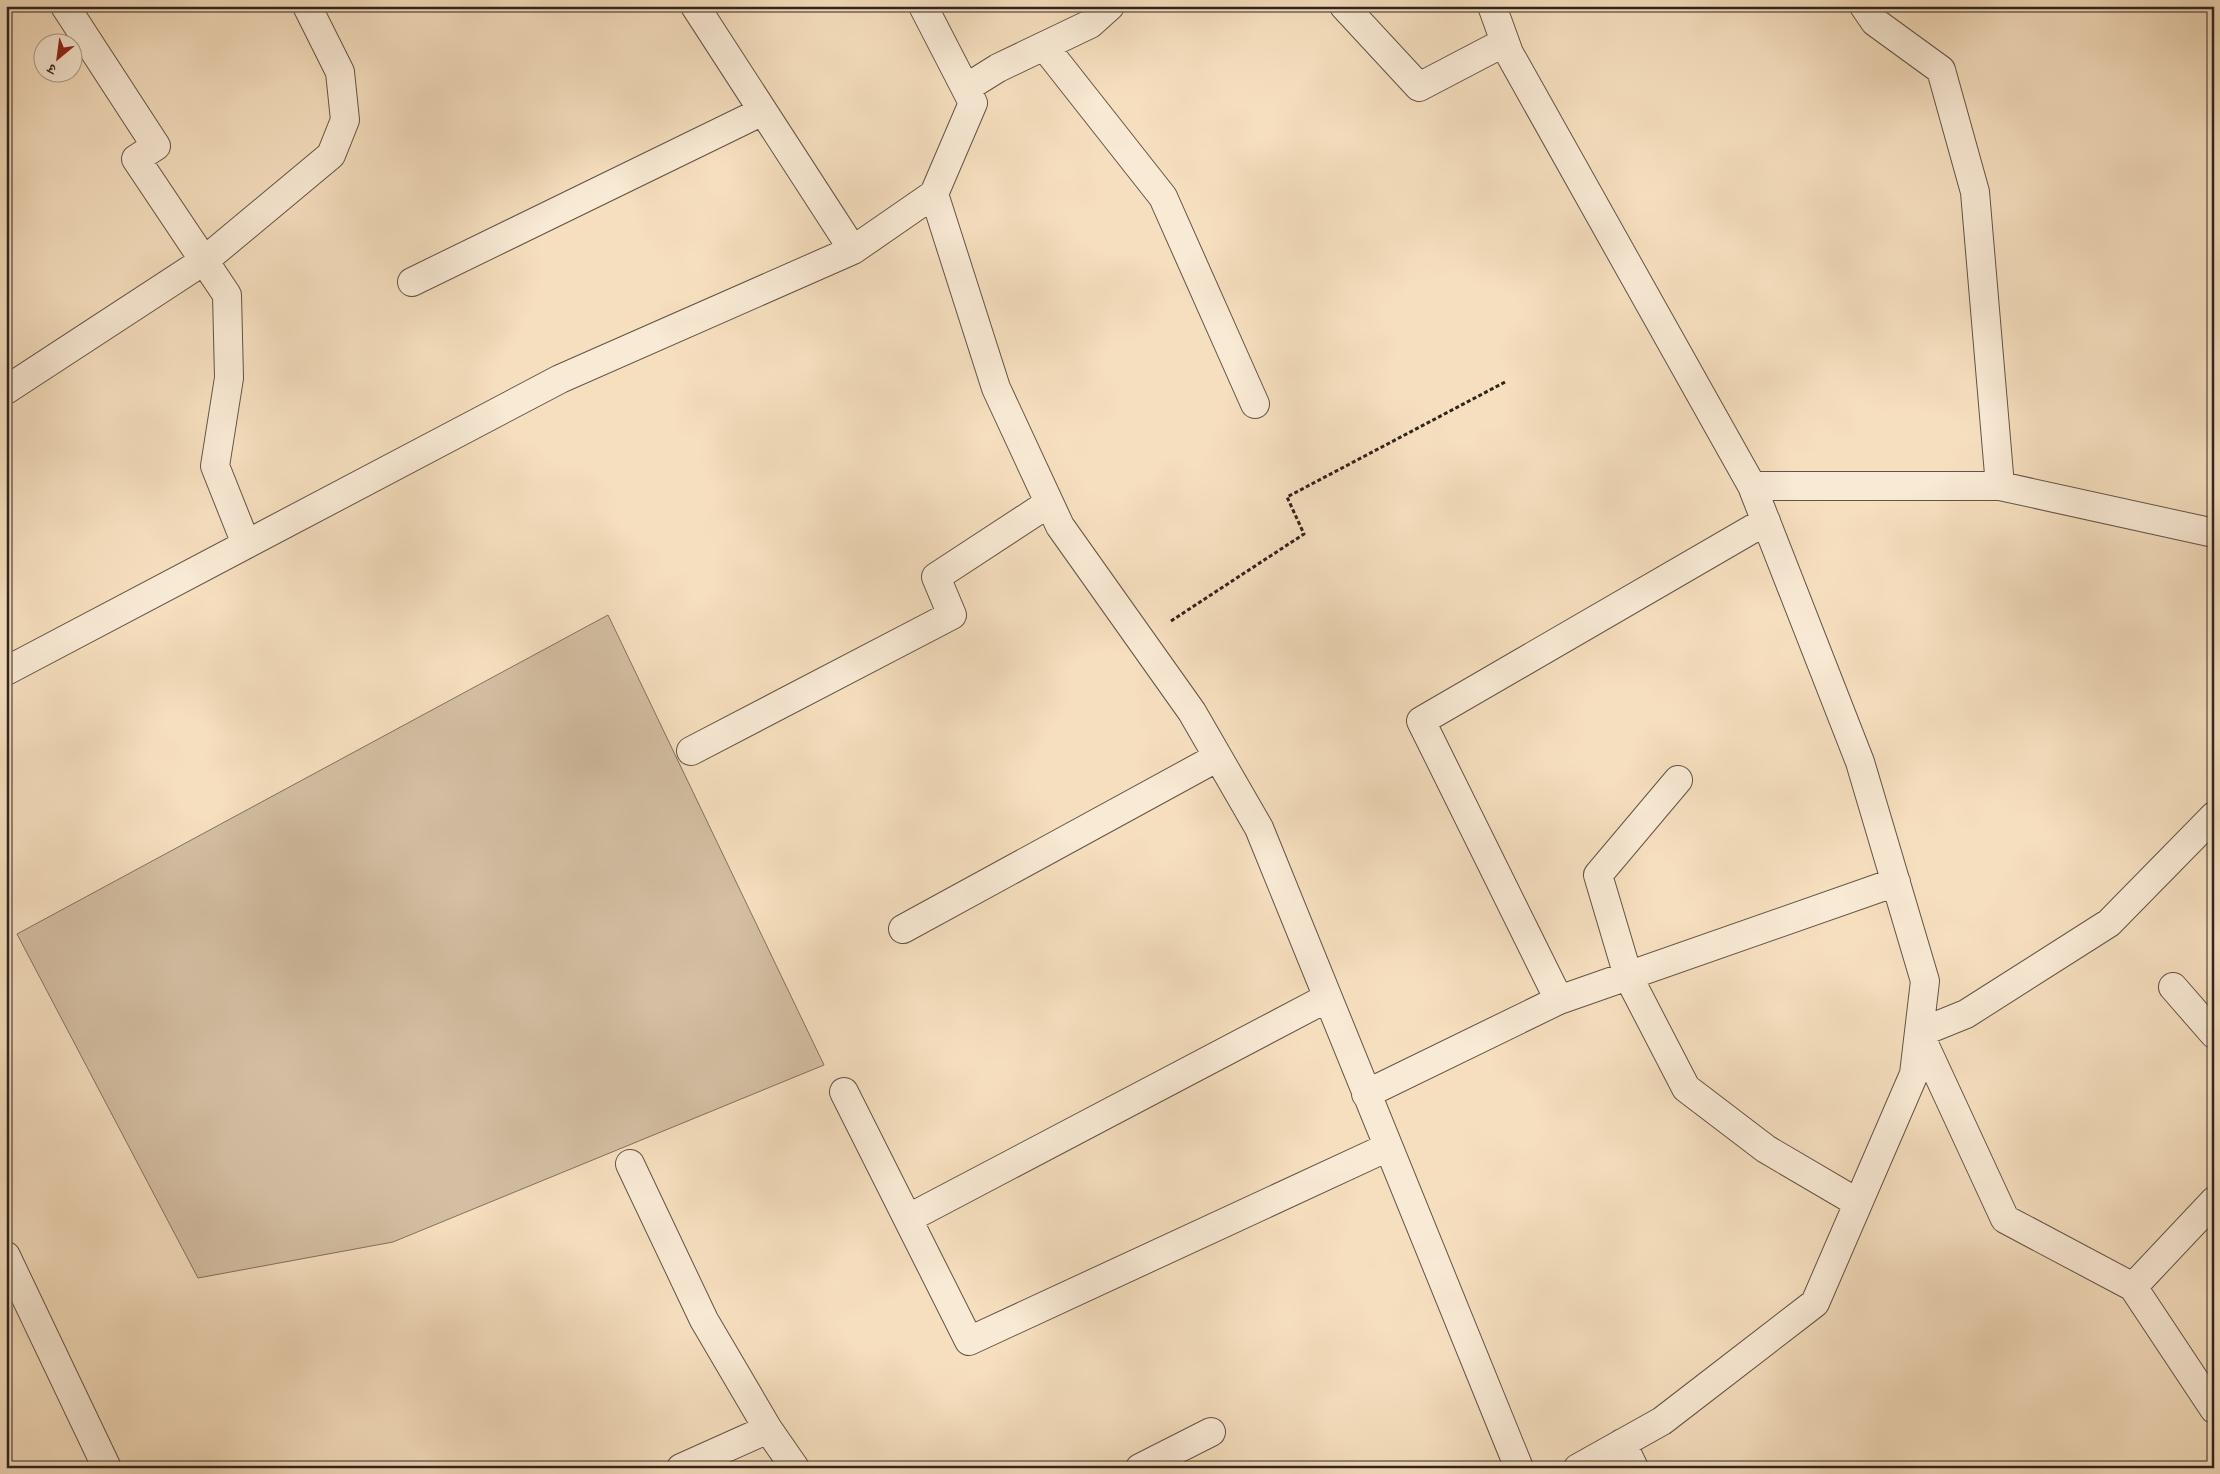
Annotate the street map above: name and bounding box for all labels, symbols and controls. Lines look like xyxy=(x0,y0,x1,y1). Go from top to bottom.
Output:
north arrow xyxy=(32,32,82,82)
text: उ xyxy=(44,59,60,79)

